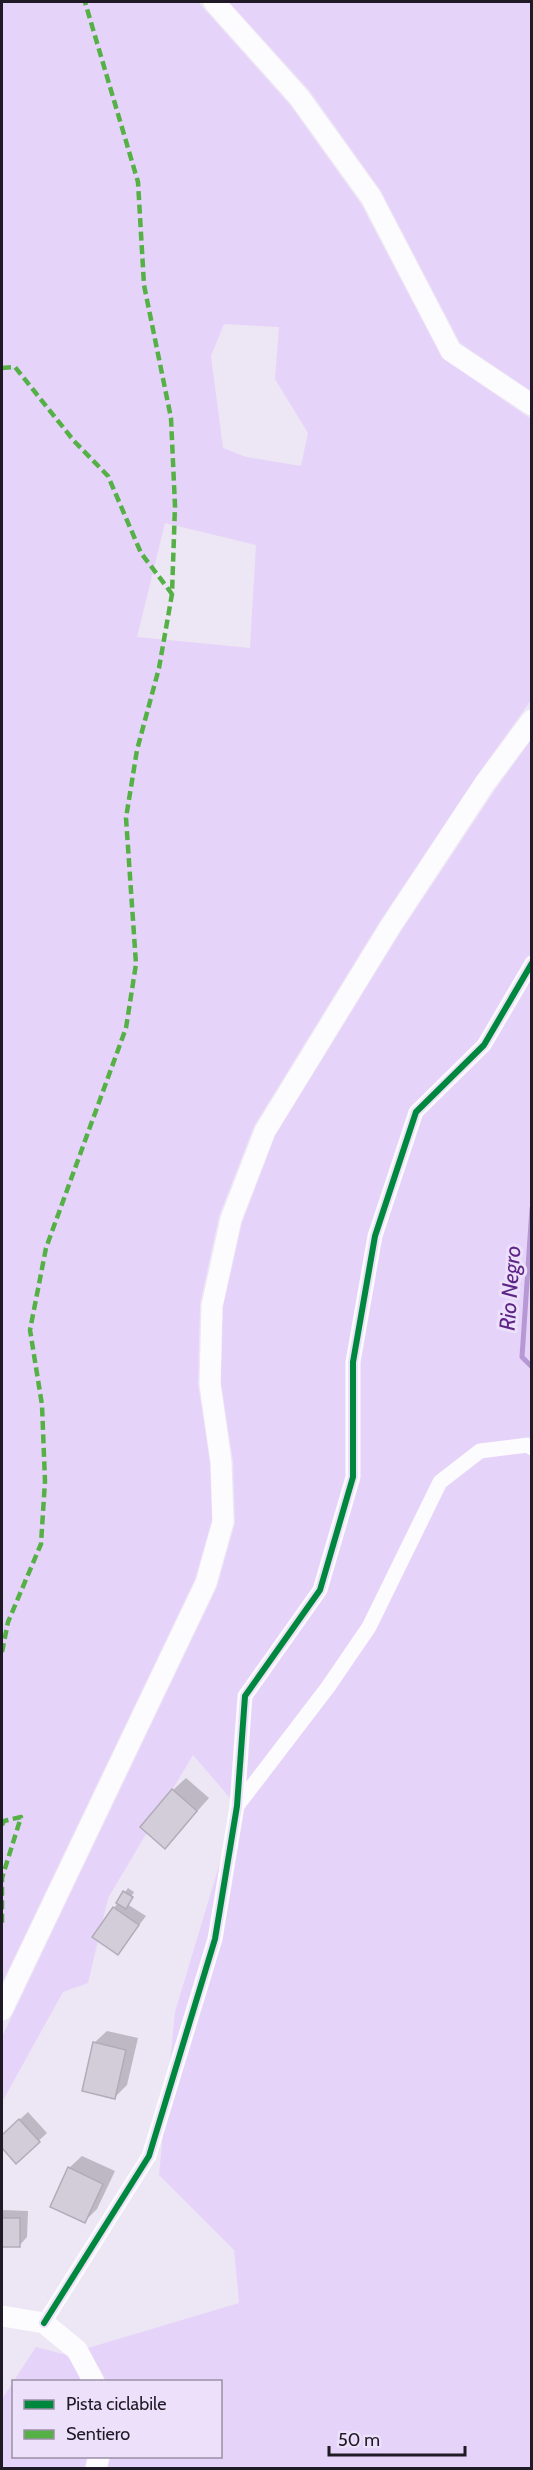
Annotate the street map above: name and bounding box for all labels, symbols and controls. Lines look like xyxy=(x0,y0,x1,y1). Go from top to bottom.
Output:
water label: Rio Negro xyxy=(494,1245,526,1331)
legend xyxy=(12,2380,222,2458)
text: Pista ciclabile xyxy=(66,2393,166,2415)
scale bar xyxy=(329,2419,466,2457)
text: Sentiero xyxy=(66,2423,130,2445)
text: 50 m xyxy=(338,2429,380,2451)

